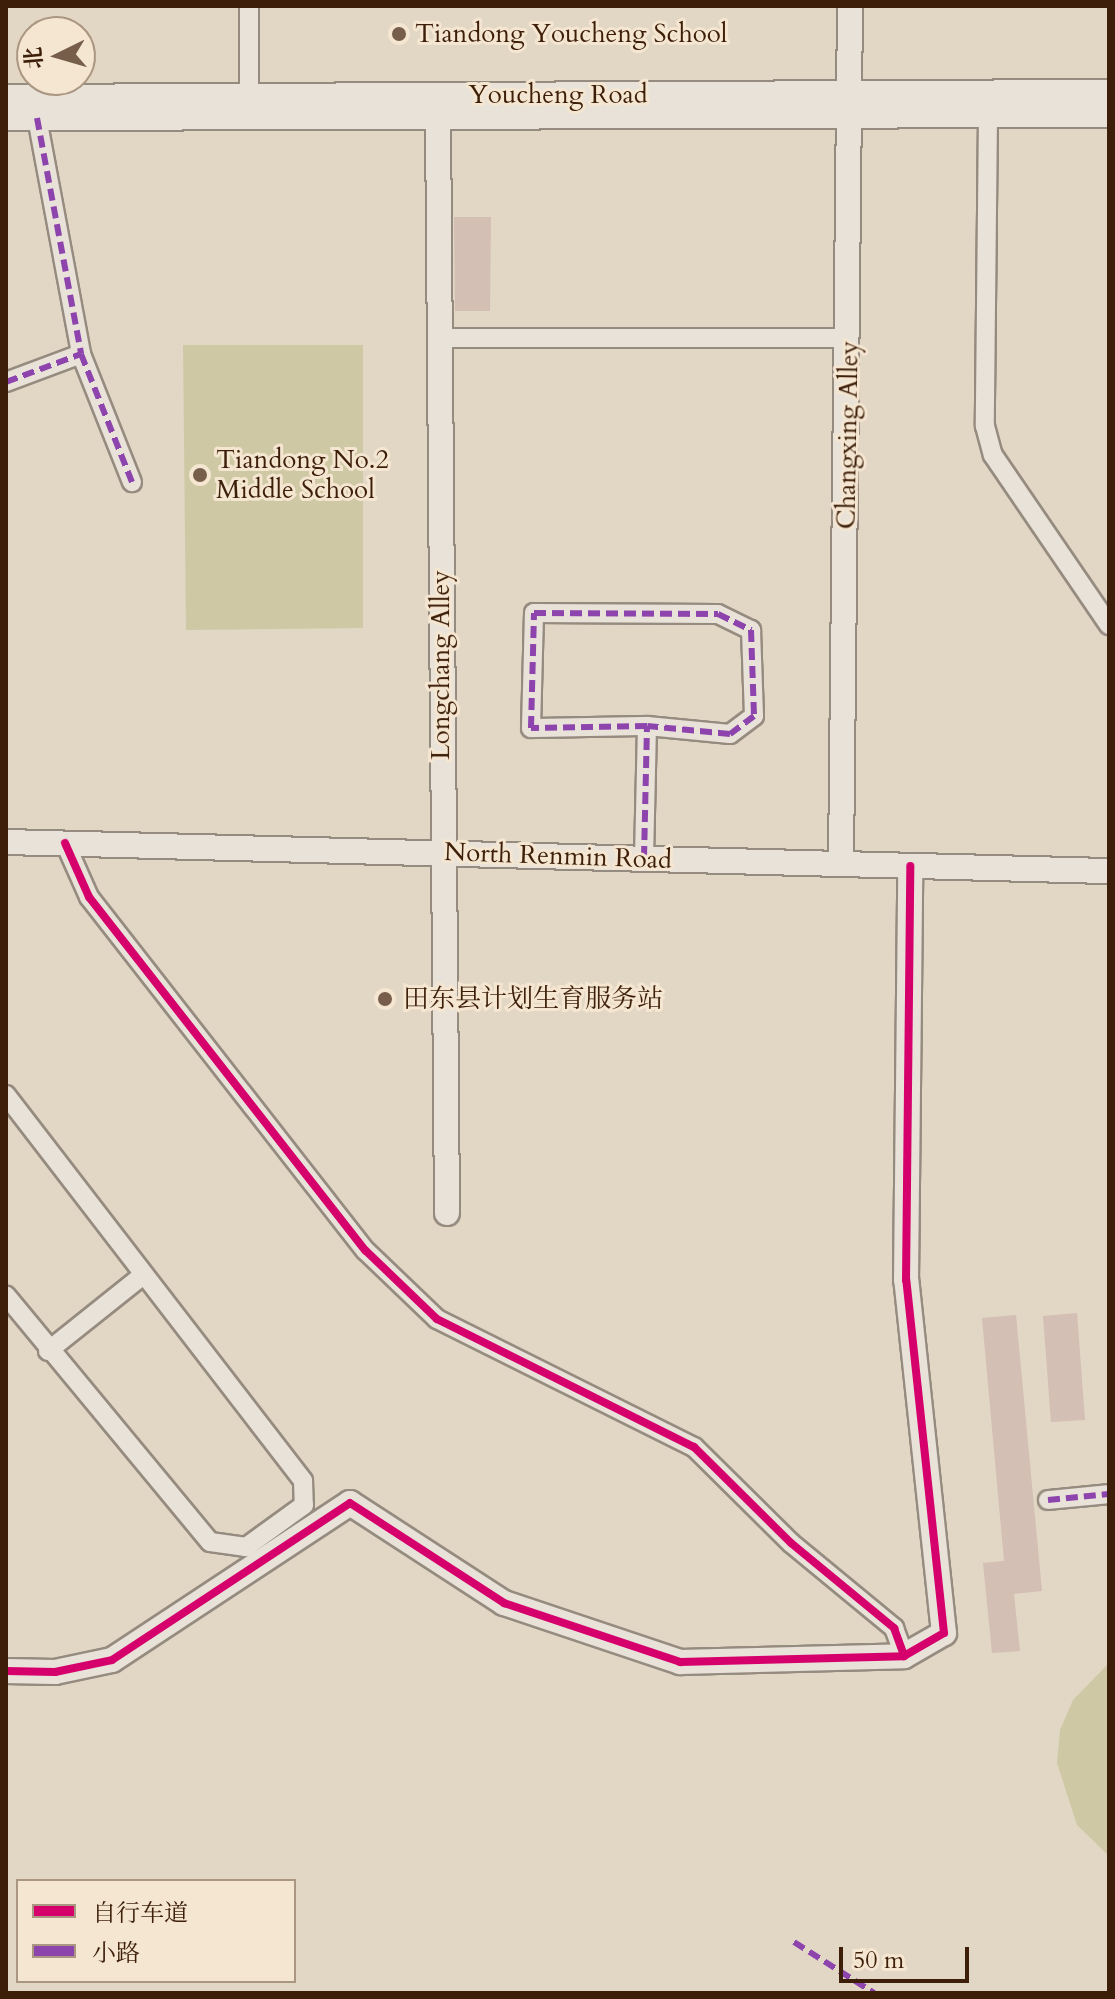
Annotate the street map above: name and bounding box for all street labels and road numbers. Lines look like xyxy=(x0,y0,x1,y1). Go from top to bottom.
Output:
street label: Youcheng Road xyxy=(468,79,648,111)
street label: Changxing Alley xyxy=(831,340,865,530)
street label: Longchang Alley xyxy=(425,570,457,760)
street label: North Renmin Road xyxy=(444,836,672,876)

